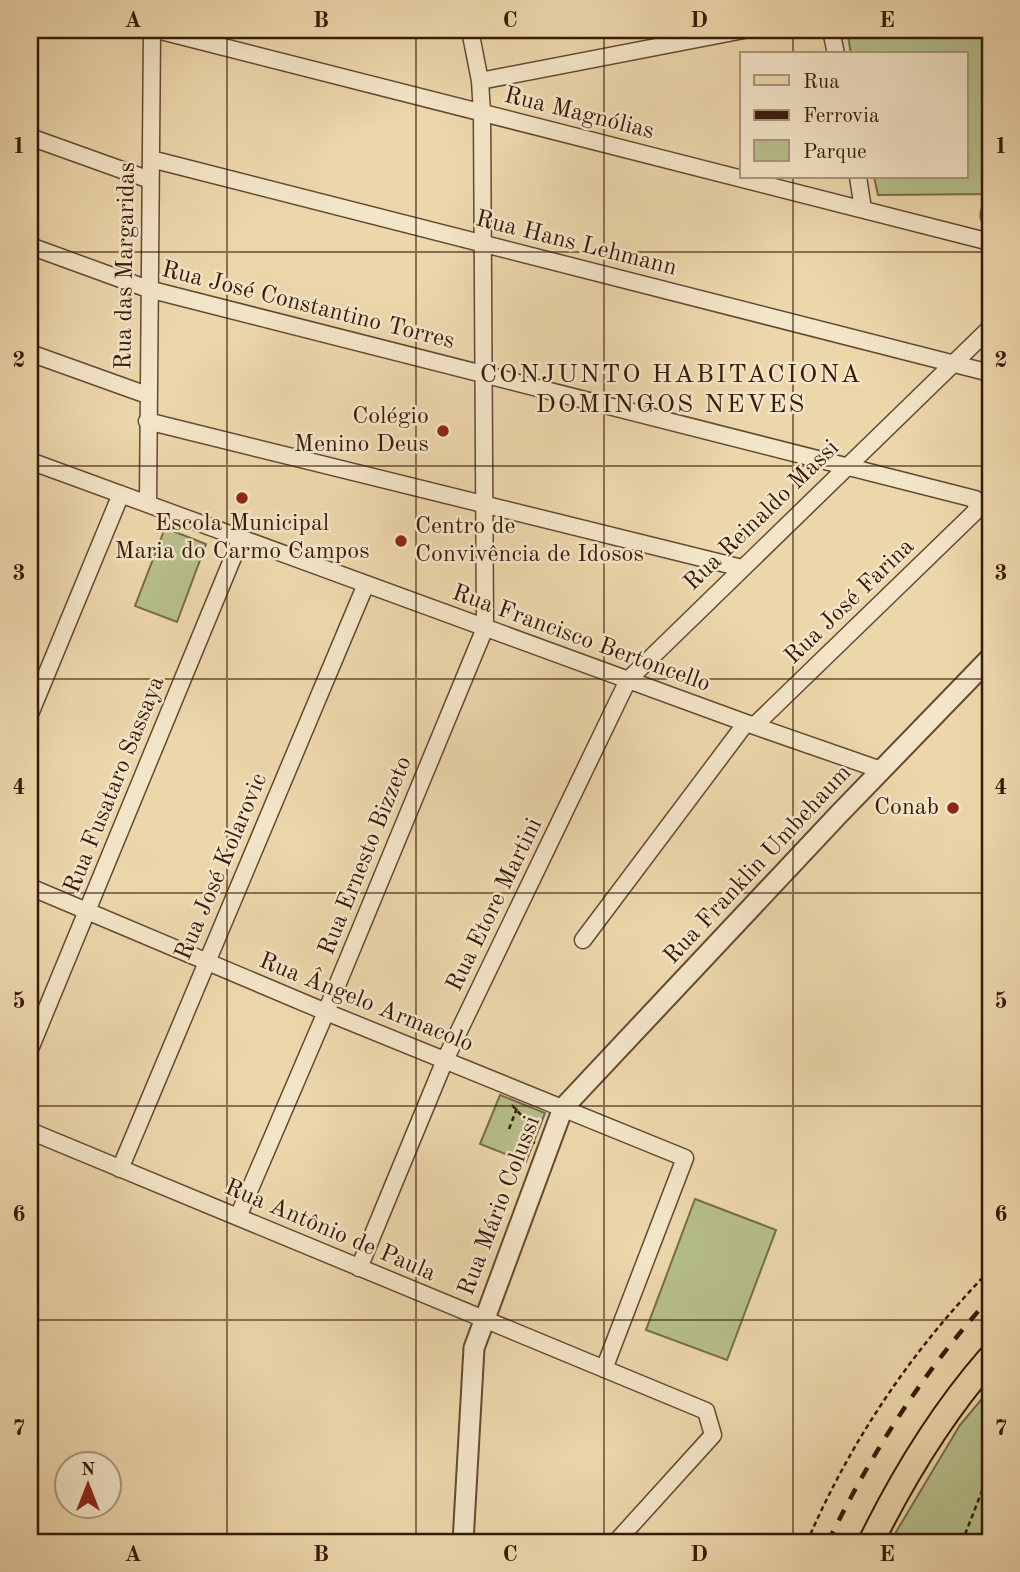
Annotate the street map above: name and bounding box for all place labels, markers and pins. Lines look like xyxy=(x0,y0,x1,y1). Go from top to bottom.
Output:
place label: Colégio Menino Deus xyxy=(294,405,429,457)
marker: Colégio Menino Deus xyxy=(435,423,451,439)
marker: Escola Municipal Maria do Carmo Campos xyxy=(234,490,250,506)
place label: Escola Municipal Maria do Carmo Campos xyxy=(114,512,370,564)
place label: Centro de Convivência de Idosos xyxy=(415,515,644,567)
marker: Centro de Convivência de Idosos xyxy=(393,533,409,549)
place label: Conab xyxy=(874,796,939,820)
marker: Conab xyxy=(945,800,961,816)

